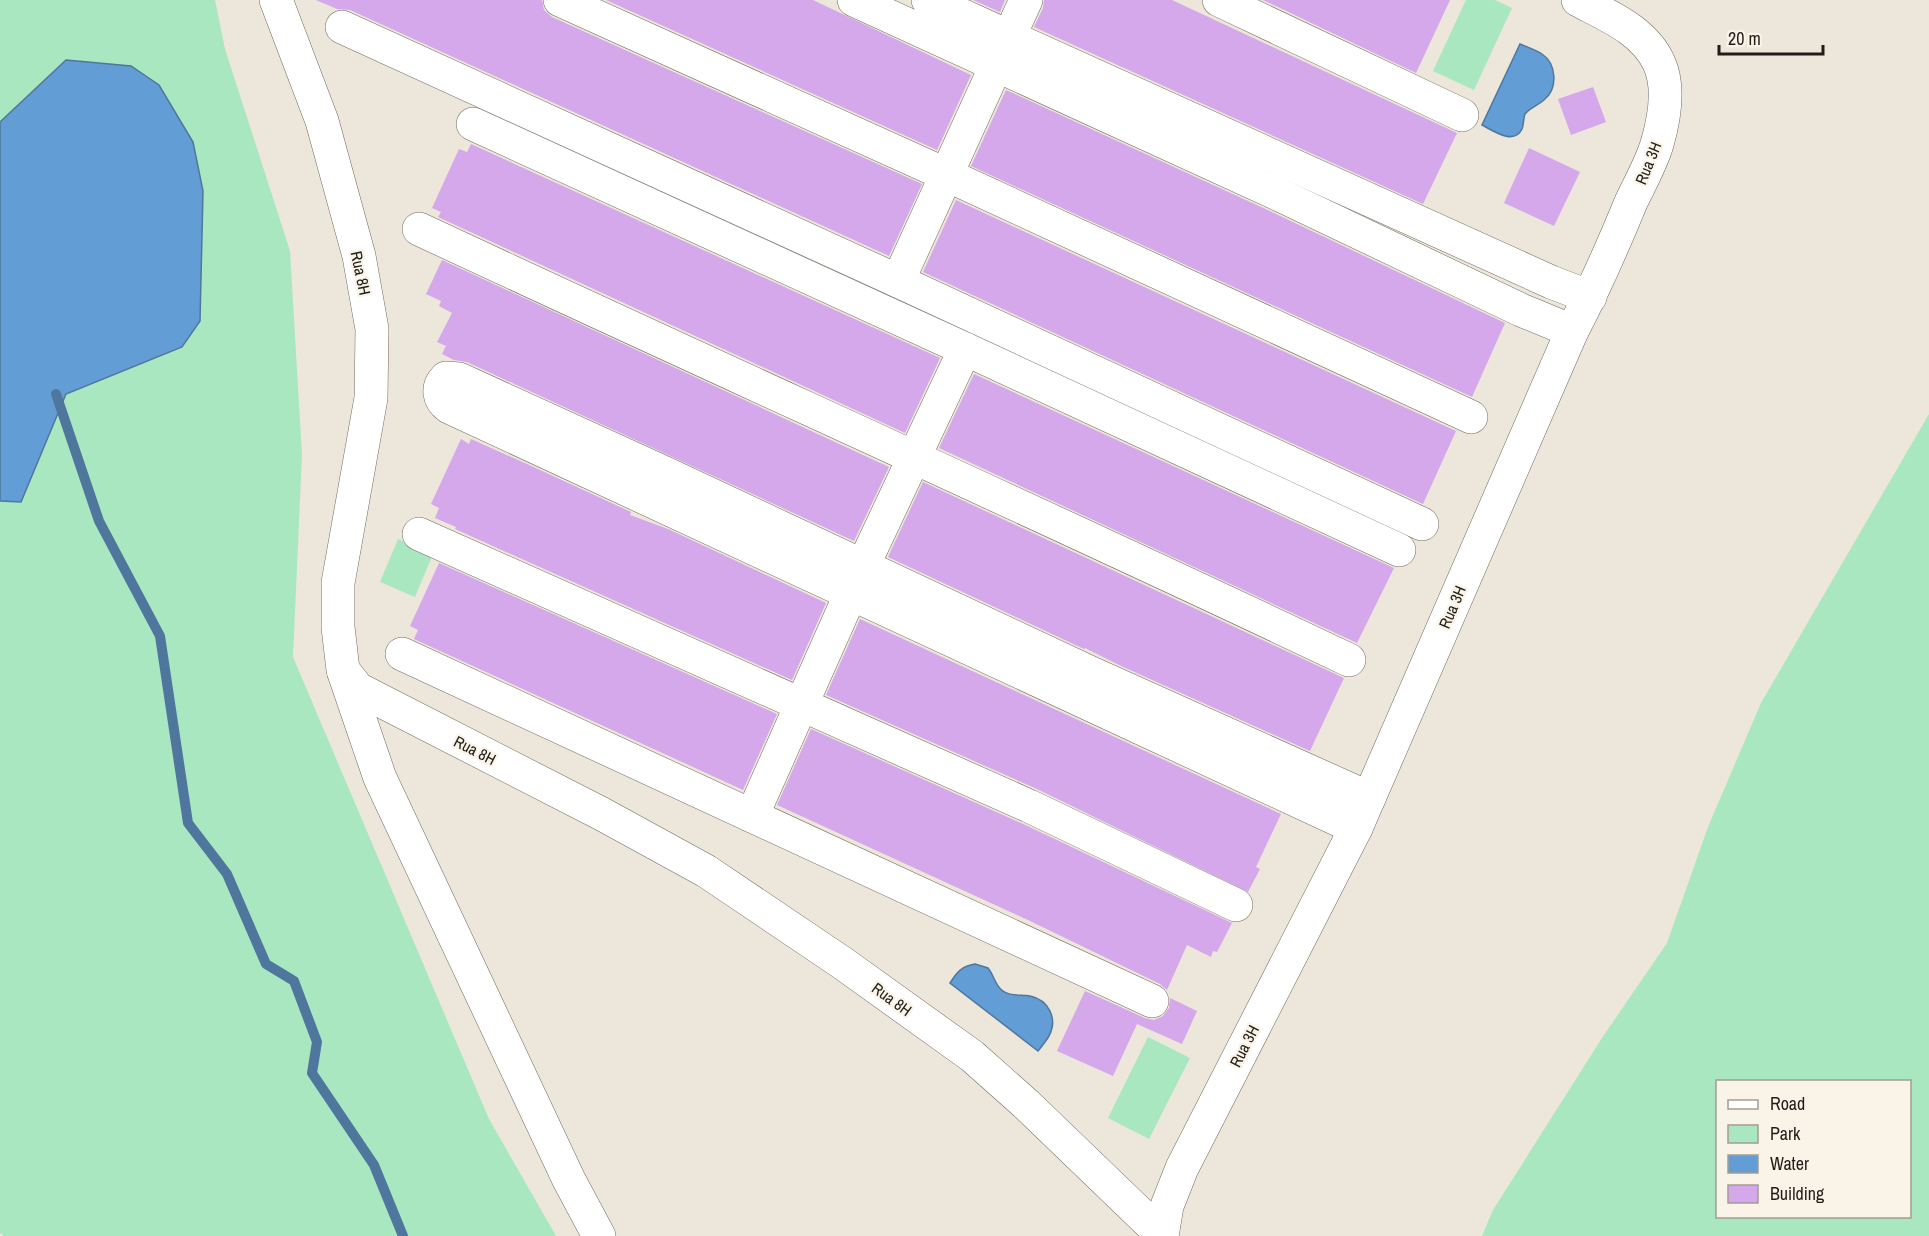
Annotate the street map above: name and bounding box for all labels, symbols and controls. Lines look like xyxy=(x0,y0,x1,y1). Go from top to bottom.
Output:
scale bar xyxy=(1719,18,1822,56)
text: 20 m xyxy=(1728,26,1761,51)
street label: Rua 3H xyxy=(1629,138,1667,188)
street label: Rua 8H xyxy=(346,249,376,297)
street label: Rua 3H xyxy=(1433,582,1471,632)
street label: Rua 8H xyxy=(450,730,500,770)
street label: Rua 8H xyxy=(868,977,916,1021)
street label: Rua 3H xyxy=(1224,1021,1264,1071)
legend xyxy=(1716,1080,1911,1218)
text: Road xyxy=(1770,1091,1805,1116)
text: Park xyxy=(1770,1121,1801,1146)
text: Water xyxy=(1770,1151,1809,1176)
text: Building xyxy=(1770,1181,1825,1206)

